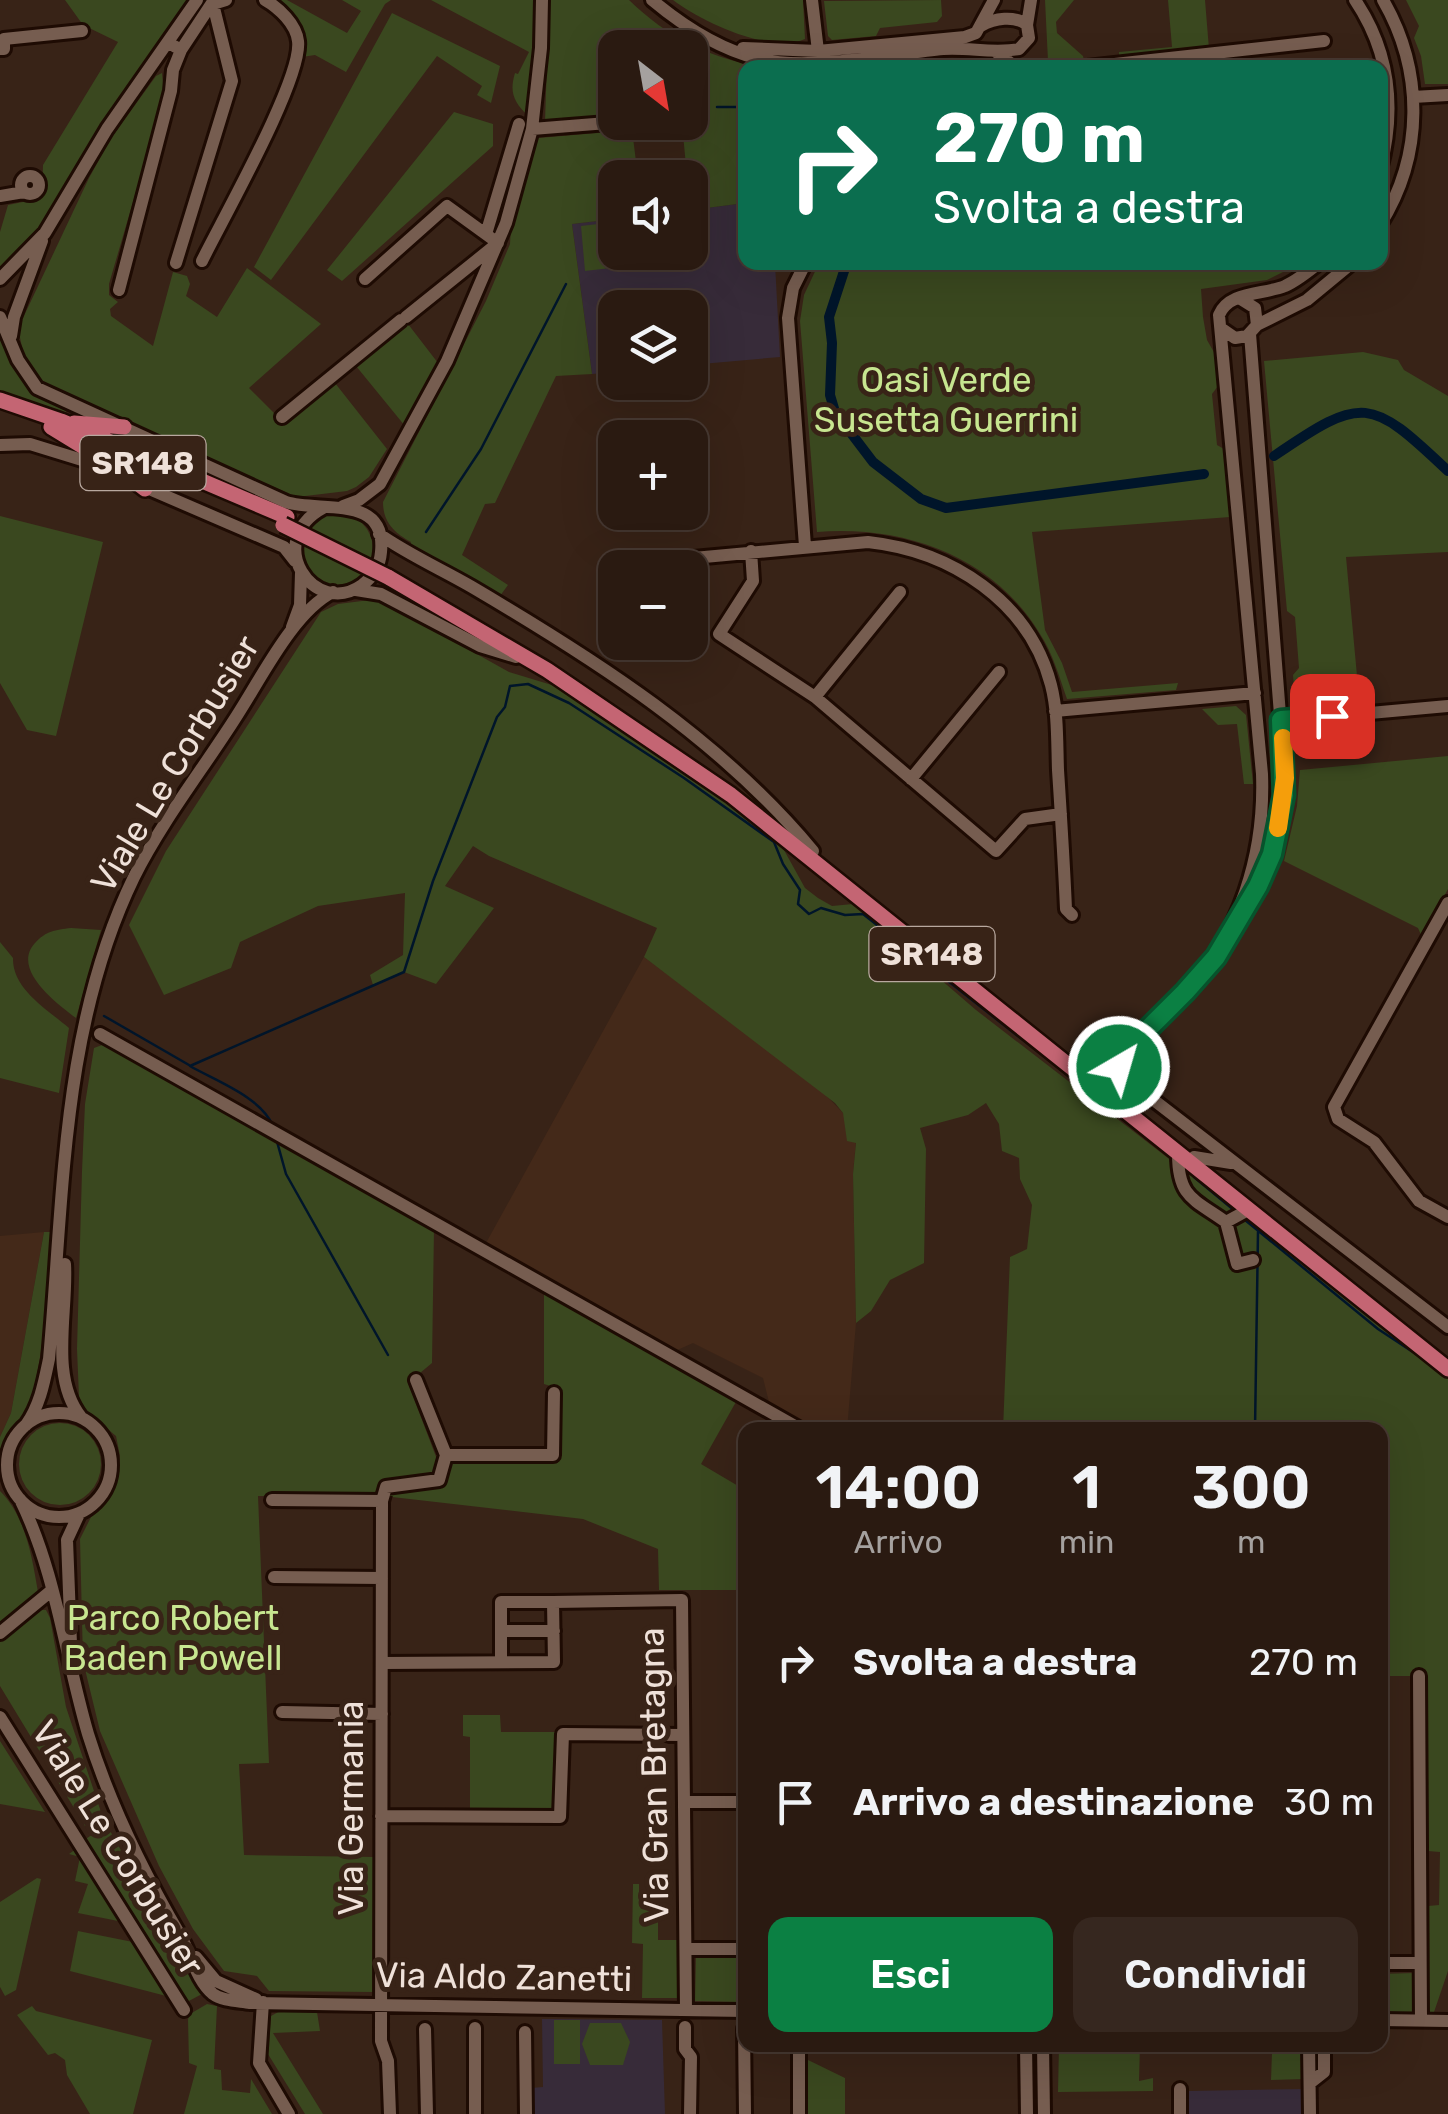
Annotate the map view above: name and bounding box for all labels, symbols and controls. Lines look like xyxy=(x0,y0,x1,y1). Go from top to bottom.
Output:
north arrow xyxy=(598,30,708,140)
map controls xyxy=(598,30,708,660)
text: 270 m xyxy=(933,97,1145,180)
icon: right xyxy=(768,100,898,230)
button: sound xyxy=(598,160,708,270)
text: Svolta a destra xyxy=(933,181,1245,234)
button: layers xyxy=(598,290,708,400)
park label: Oasi Verde Susetta Guerrini xyxy=(814,359,1078,441)
button: + xyxy=(598,420,708,530)
road number: SR148 xyxy=(80,436,206,490)
button: − xyxy=(598,550,708,660)
street label: Viale Le Corbusier xyxy=(82,628,268,900)
pin xyxy=(1290,674,1375,759)
icon: arrive xyxy=(1305,689,1360,744)
road number: SR148 xyxy=(870,927,994,981)
position arrow xyxy=(1067,1015,1171,1119)
text: 14:00 xyxy=(815,1452,981,1523)
text: 1 xyxy=(1072,1452,1101,1523)
text: 300 xyxy=(1192,1452,1311,1523)
text: Arrivo xyxy=(854,1523,943,1561)
text: min xyxy=(1059,1523,1114,1561)
text: m xyxy=(1237,1523,1265,1561)
park label: Parco Robert Baden Powell xyxy=(64,1597,282,1679)
street label: Via Gran Bretagna xyxy=(630,1627,678,1923)
icon: right xyxy=(768,1635,823,1690)
text: Svolta a destra xyxy=(853,1639,1137,1685)
text: 270 m xyxy=(1249,1639,1358,1685)
street label: Via Germania xyxy=(330,1700,372,1916)
street label: Viale Le Corbusier xyxy=(23,1713,213,1983)
icon: arrive xyxy=(768,1775,823,1830)
text: Arrivo a destinazione xyxy=(853,1779,1254,1825)
text: 30 m xyxy=(1284,1779,1374,1825)
button: Esci xyxy=(768,1917,1053,2032)
button: Condividi xyxy=(1073,1917,1358,2032)
street label: Via Aldo Zanetti xyxy=(375,1954,633,2000)

